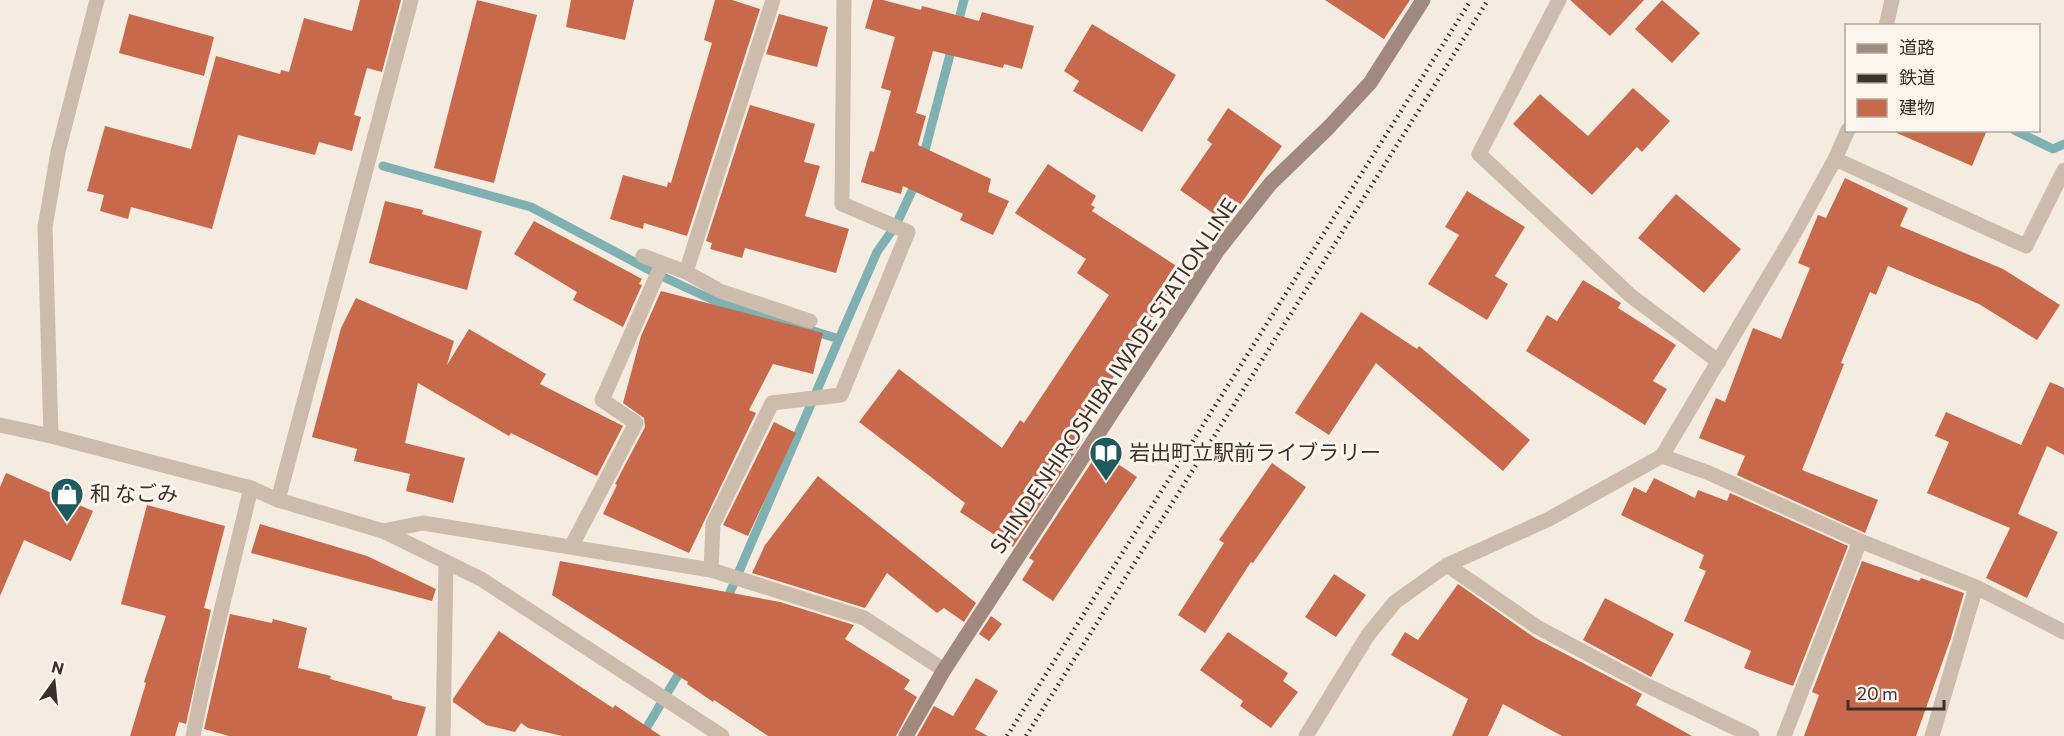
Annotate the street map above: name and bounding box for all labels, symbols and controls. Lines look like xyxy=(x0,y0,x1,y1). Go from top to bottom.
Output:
legend xyxy=(1845,24,2040,132)
text: 道路 xyxy=(1899,36,1935,58)
text: 鉄道 xyxy=(1899,66,1935,88)
text: 建物 xyxy=(1899,96,1935,118)
street label: SHINDENHIROSHIBA IWADE STATION LINE xyxy=(984,193,1241,558)
library icon: 岩出町立駅前ライブラリー xyxy=(1088,435,1124,482)
place label: 岩出町立駅前ライブラリー xyxy=(1129,439,1381,464)
shop icon: 和 なごみ xyxy=(49,476,85,523)
place label: 和 なごみ xyxy=(90,480,178,505)
north arrow xyxy=(24,652,84,712)
text: N xyxy=(50,656,66,678)
scale bar xyxy=(1848,673,1944,711)
text: 20 m xyxy=(1857,682,1898,704)

